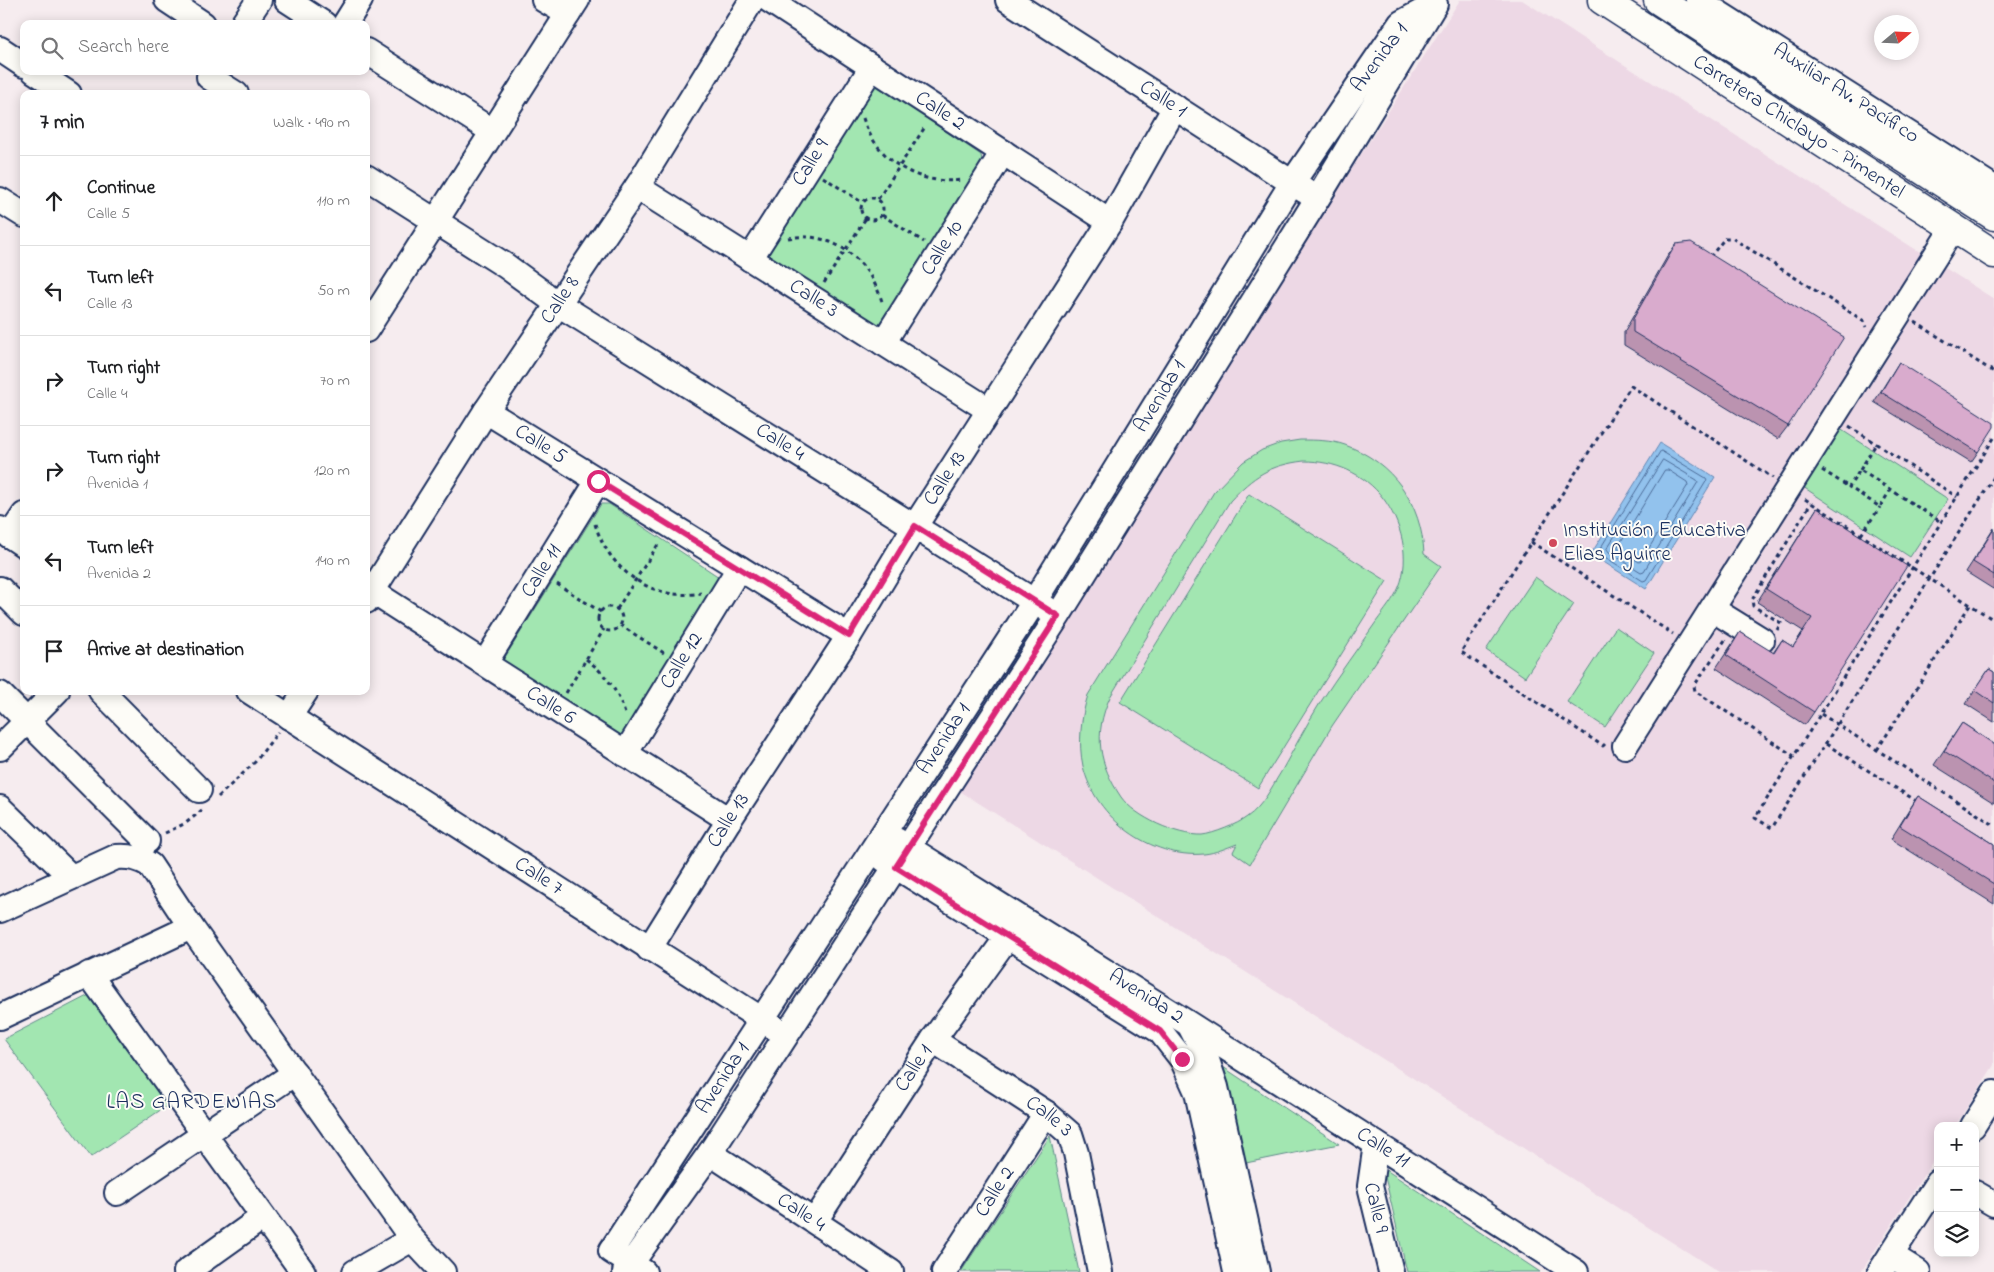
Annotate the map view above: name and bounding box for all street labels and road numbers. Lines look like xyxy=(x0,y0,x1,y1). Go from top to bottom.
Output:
street label: Avenida 1 xyxy=(1344,17,1416,99)
street label: Auxiliar Av. Pacífico xyxy=(1767,36,1925,152)
street label: Carretera Chiclayo - Pimentel xyxy=(1687,48,1910,207)
street label: Calle 1 xyxy=(1133,73,1193,126)
street label: Calle 2 xyxy=(909,84,971,139)
street label: Calle 9 xyxy=(785,133,838,192)
street label: Calle 10 xyxy=(914,215,971,282)
street label: Calle 8 xyxy=(533,270,588,331)
street label: Calle 3 xyxy=(783,272,844,326)
street label: Avenida 1 xyxy=(1127,354,1194,439)
street label: Calle 4 xyxy=(749,416,811,470)
street label: Calle 5 xyxy=(508,417,572,472)
street label: Calle 13 xyxy=(917,445,974,512)
street label: Calle 11 xyxy=(514,538,570,604)
street label: Calle 12 xyxy=(653,627,711,695)
street label: Calle 6 xyxy=(520,679,581,733)
street label: Avenida 1 xyxy=(910,697,979,781)
street label: Calle 13 xyxy=(700,787,758,854)
street label: Calle 7 xyxy=(508,850,569,904)
street label: Avenida 2 xyxy=(1102,962,1189,1032)
street label: Avenida 1 xyxy=(689,1036,758,1120)
street label: Calle 1 xyxy=(888,1039,941,1098)
street label: Calle 3 xyxy=(1019,1088,1079,1145)
street label: Calle 11 xyxy=(1350,1120,1415,1177)
street label: Calle 2 xyxy=(968,1161,1023,1223)
street label: Calle 9 xyxy=(1355,1180,1396,1237)
street label: Calle 4 xyxy=(771,1186,832,1240)

